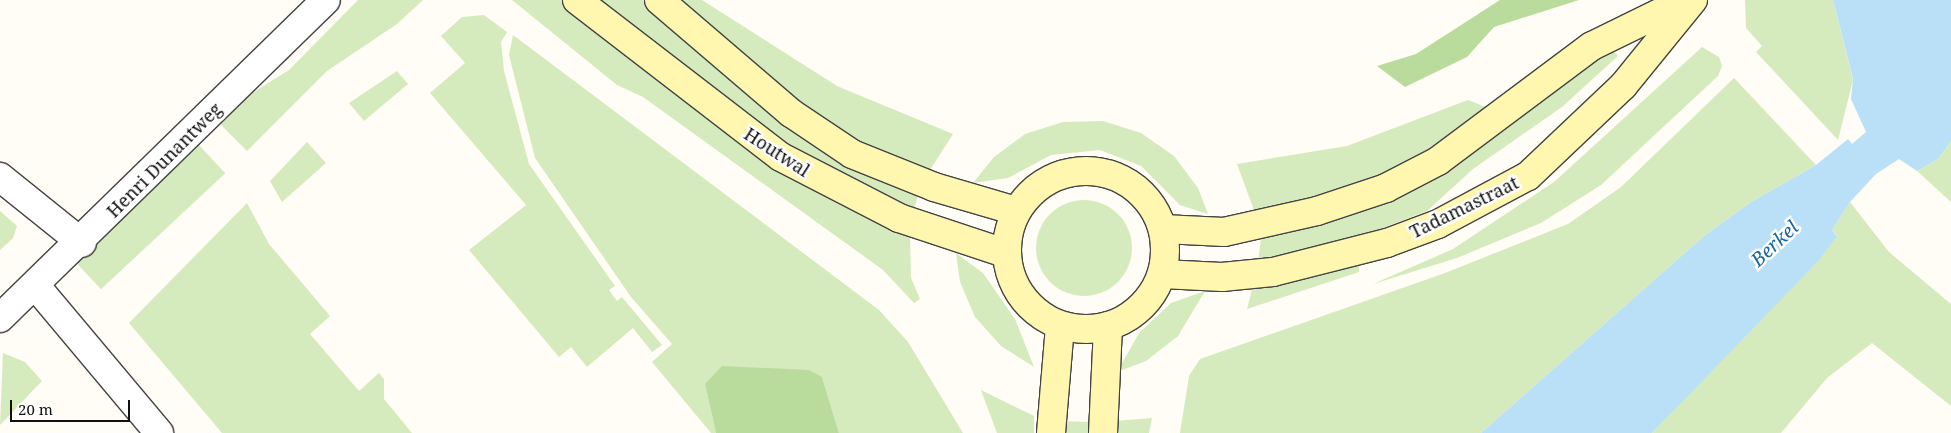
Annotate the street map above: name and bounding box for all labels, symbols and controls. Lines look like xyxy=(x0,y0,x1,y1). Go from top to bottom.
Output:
street label: Henri Dunantweg xyxy=(102,98,226,222)
street label: Houtwal xyxy=(740,123,814,181)
street label: Tadamastraat xyxy=(1406,171,1522,243)
water label: Berkel xyxy=(1747,216,1803,272)
scale bar xyxy=(12,390,132,422)
text: 20 m xyxy=(18,399,53,419)

